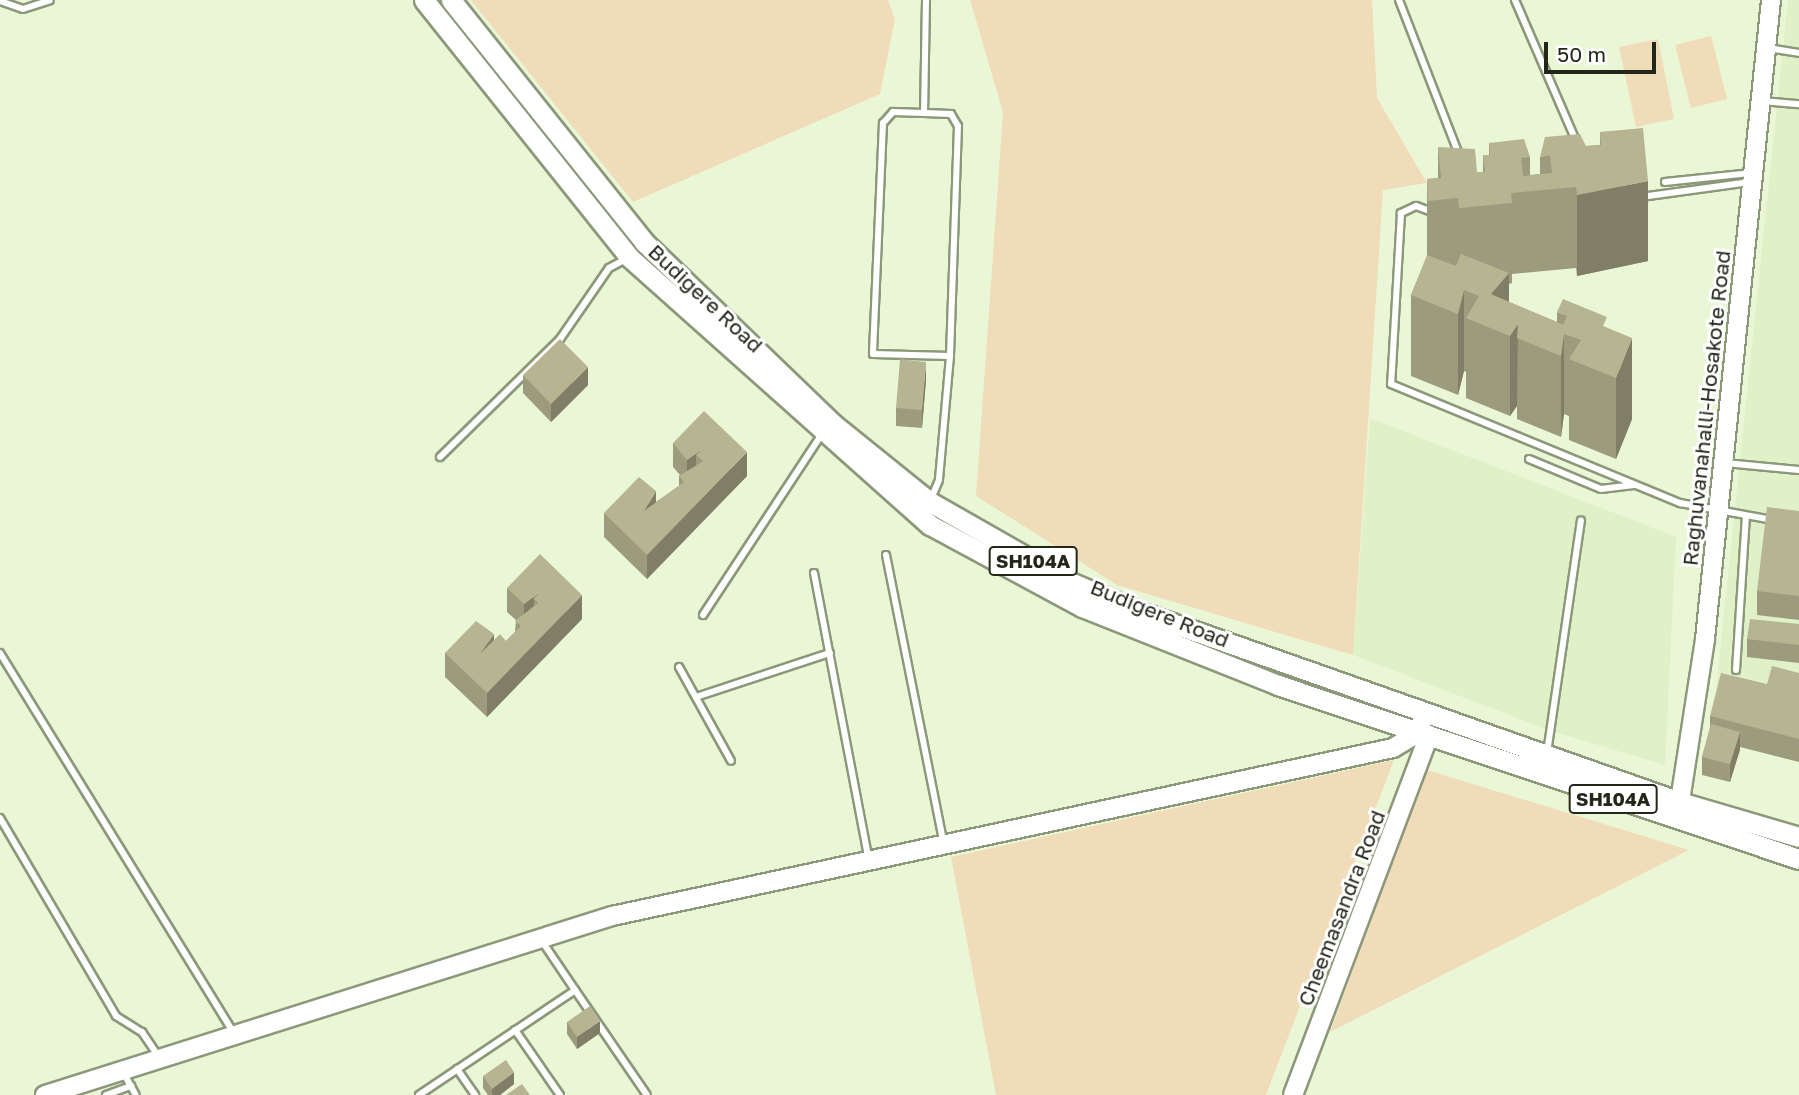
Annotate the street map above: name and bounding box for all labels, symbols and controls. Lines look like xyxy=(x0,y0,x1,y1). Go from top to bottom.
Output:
scale bar xyxy=(1547,28,1659,72)
text: 50 m xyxy=(1557,41,1606,67)
street label: Budigere Road xyxy=(644,239,768,357)
street label: Raghuvanahalli-Hosakote Road xyxy=(1677,249,1735,567)
road number: SH104A xyxy=(988,546,1078,576)
street label: Budigere Road xyxy=(1087,574,1233,652)
road number: SH104A xyxy=(1568,784,1658,814)
street label: Cheemasandra Road xyxy=(1292,807,1390,1009)

